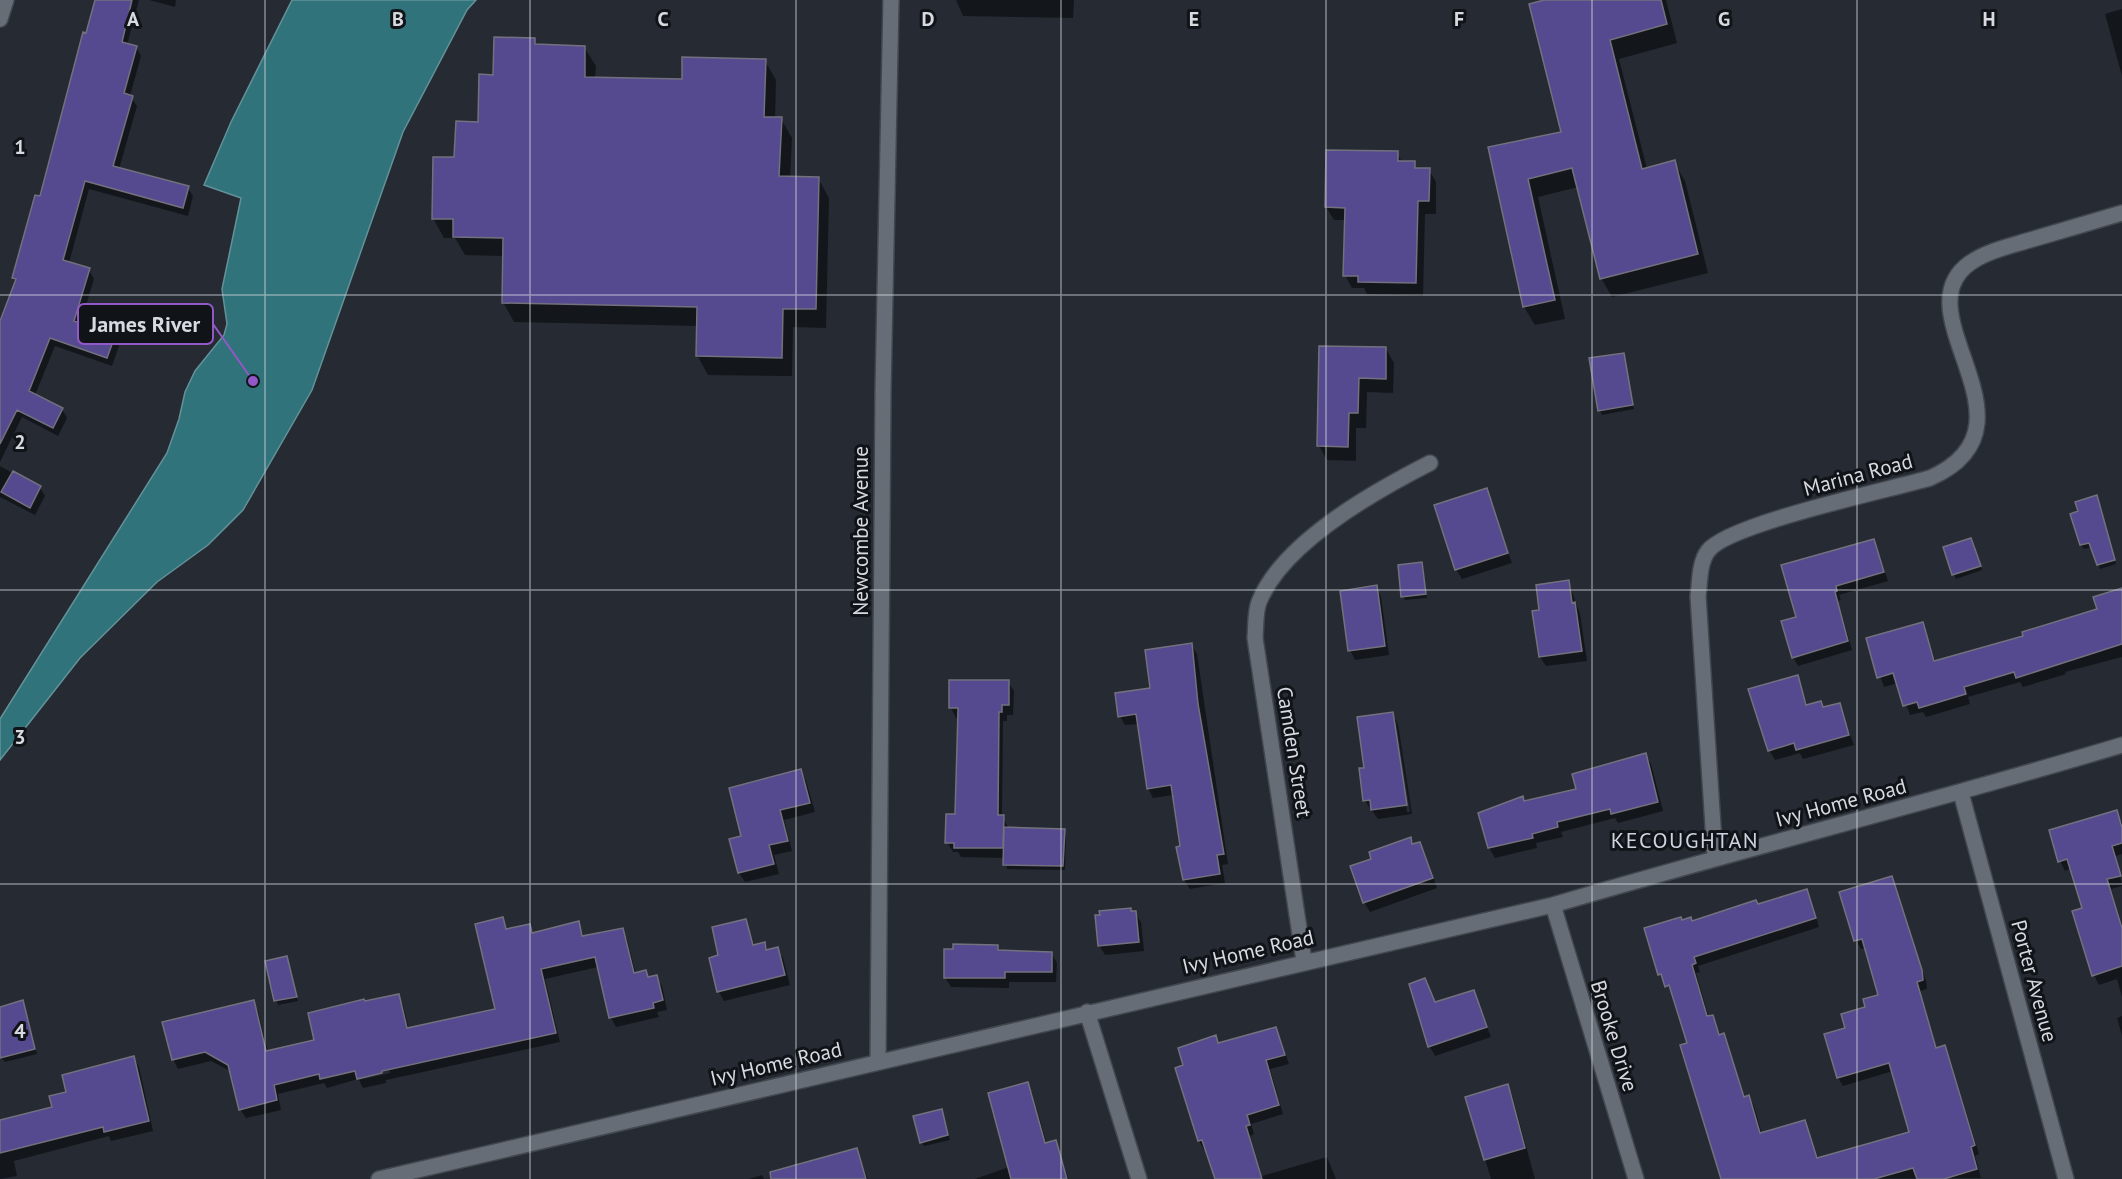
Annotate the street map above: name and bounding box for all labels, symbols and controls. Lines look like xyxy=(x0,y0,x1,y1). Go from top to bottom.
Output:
text: A xyxy=(127,6,140,32)
text: B xyxy=(392,6,404,32)
text: C xyxy=(657,6,669,32)
text: D xyxy=(922,6,935,32)
text: E xyxy=(1189,6,1199,32)
text: F xyxy=(1454,6,1464,32)
text: G xyxy=(1718,6,1730,32)
text: H xyxy=(1982,6,1996,32)
text: 1 xyxy=(14,134,26,160)
callout: James River xyxy=(78,304,213,344)
text: James River xyxy=(89,310,200,338)
text: 2 xyxy=(14,429,26,455)
street label: Newcombe Avenue xyxy=(847,446,874,616)
street label: Marina Road xyxy=(1800,447,1915,502)
street label: Camden Street xyxy=(1271,685,1318,819)
text: 3 xyxy=(14,724,26,750)
street label: Ivy Home Road xyxy=(1773,772,1909,833)
district label: KECOUGHTAN xyxy=(1611,826,1759,854)
street label: Porter Avenue xyxy=(2005,917,2064,1045)
street label: Ivy Home Road xyxy=(1179,923,1316,980)
street label: Brooke Drive xyxy=(1585,977,1644,1095)
text: 4 xyxy=(14,1018,26,1044)
street label: Ivy Home Road xyxy=(707,1035,844,1092)

